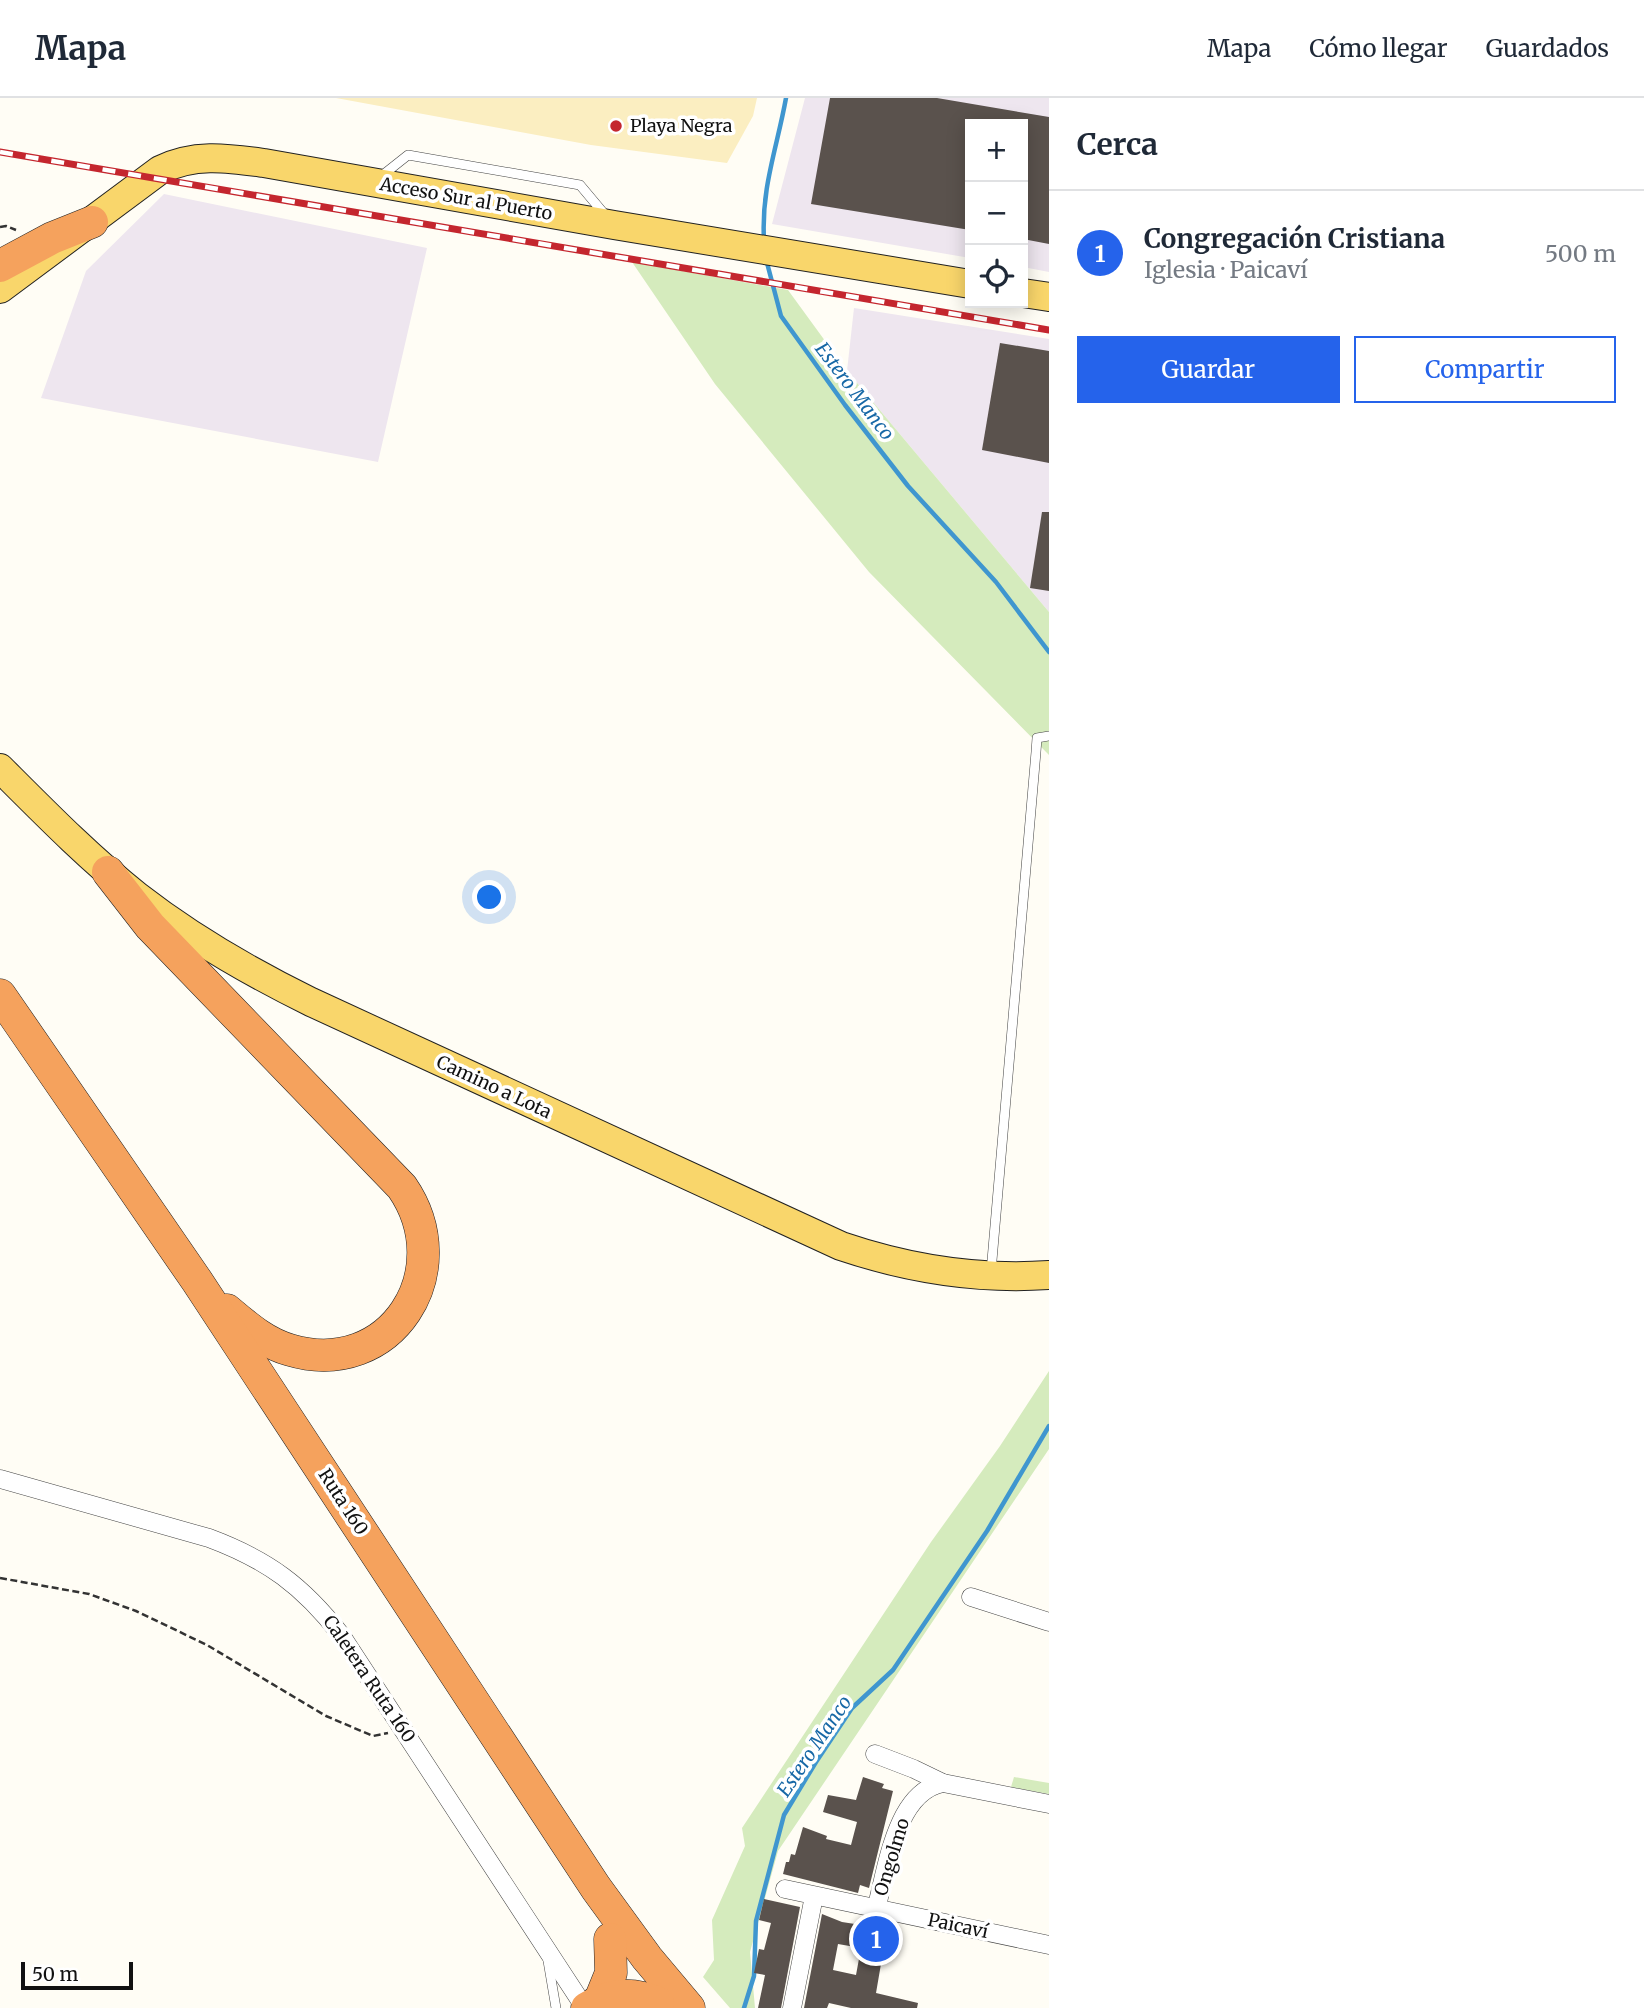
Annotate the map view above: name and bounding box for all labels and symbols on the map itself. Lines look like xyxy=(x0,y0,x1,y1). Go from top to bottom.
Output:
place label: Playa Negra xyxy=(630,114,733,137)
marker: Playa Negra xyxy=(608,118,624,134)
street label: Acceso Sur al Puerto xyxy=(377,172,554,225)
water label: Estero Manco xyxy=(810,337,900,445)
your location xyxy=(472,880,506,914)
street label: Camino a Lota xyxy=(433,1050,556,1123)
street label: Ruta 160 xyxy=(314,1464,373,1539)
street label: Caletera Ruta 160 xyxy=(318,1611,421,1747)
water label: Estero Manco xyxy=(771,1691,857,1801)
street label: Ongolmo xyxy=(869,1815,914,1898)
street label: Paicaví xyxy=(926,1908,992,1943)
pin: 1 xyxy=(853,1913,899,1965)
scale bar xyxy=(21,1959,133,1991)

